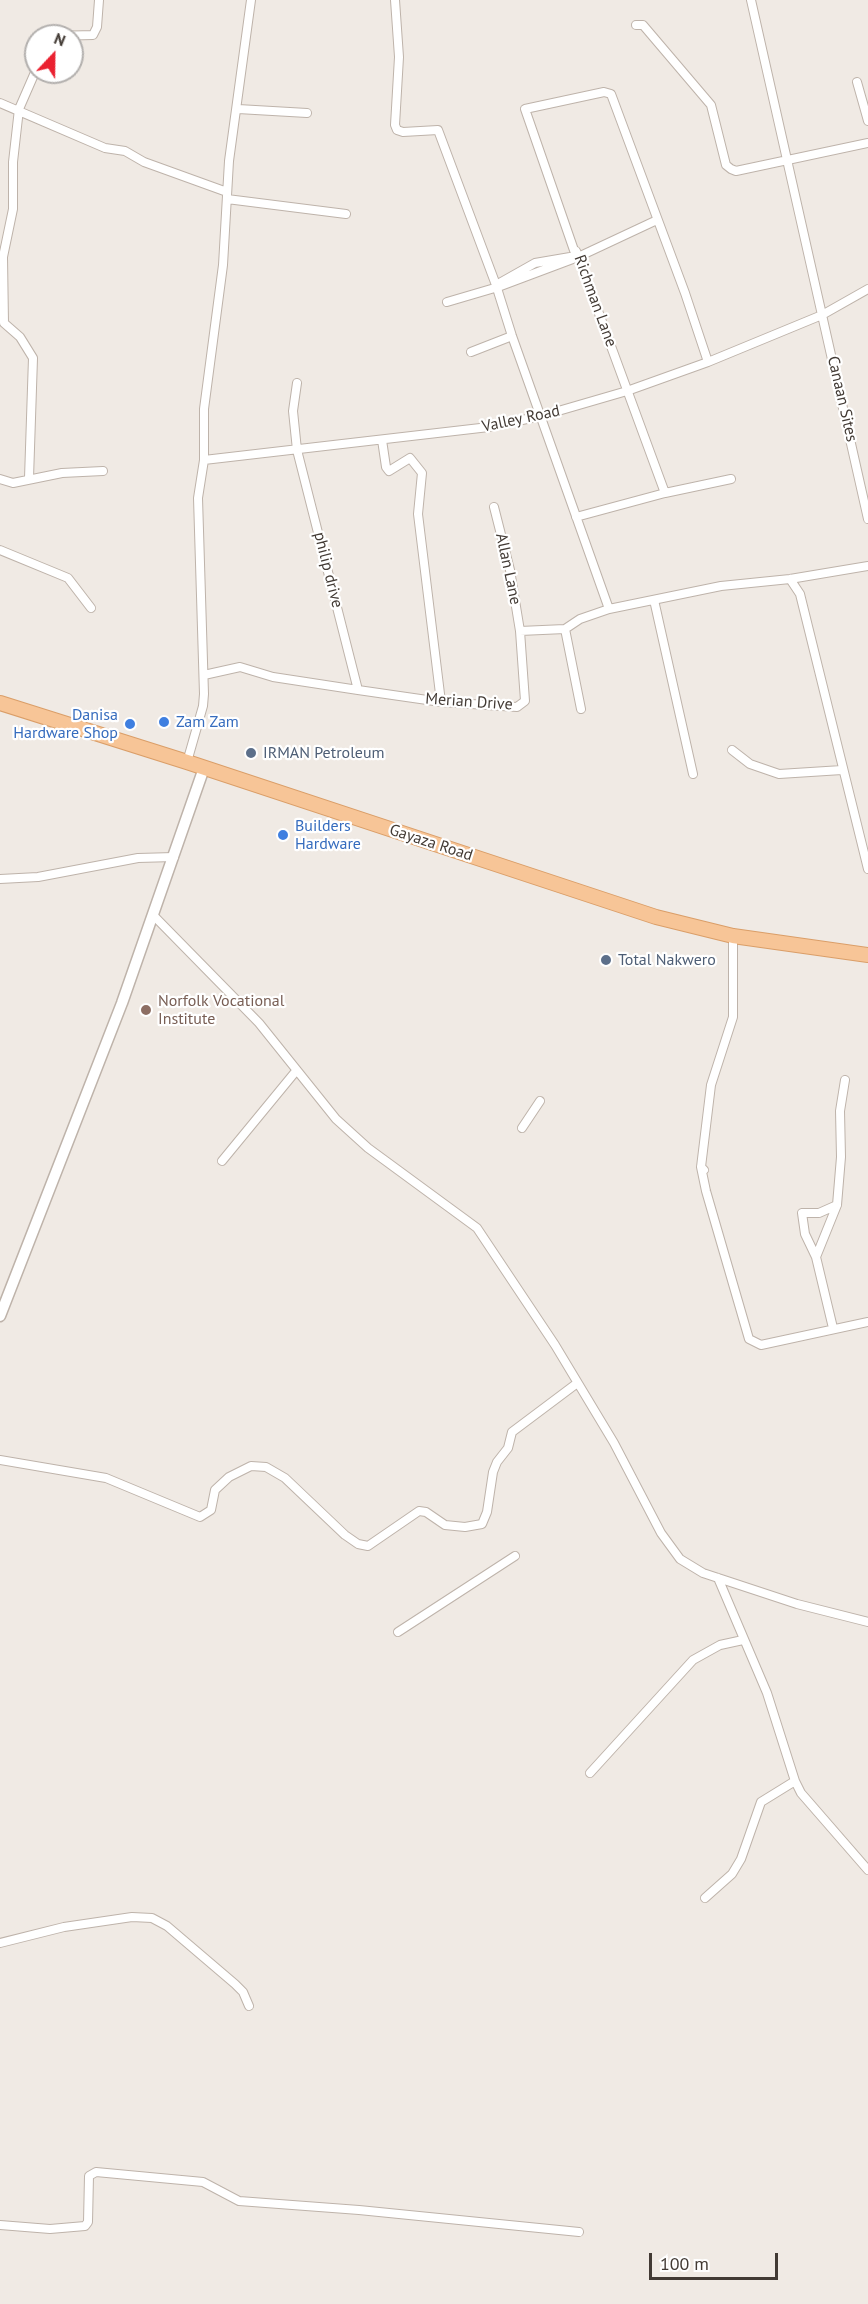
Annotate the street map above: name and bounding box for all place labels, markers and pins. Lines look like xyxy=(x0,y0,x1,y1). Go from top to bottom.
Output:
place label: Danisa Hardware Shop xyxy=(13,705,118,743)
place label: Zam Zam xyxy=(176,712,239,732)
marker: Zam Zam xyxy=(157,715,171,729)
marker: Danisa Hardware Shop xyxy=(123,717,137,731)
place label: IRMAN Petroleum xyxy=(263,743,385,763)
marker: IRMAN Petroleum xyxy=(244,746,258,760)
place label: Builders Hardware xyxy=(295,816,361,854)
marker: Builders Hardware xyxy=(276,828,290,842)
place label: Total Nakwero xyxy=(618,950,716,970)
marker: Total Nakwero xyxy=(599,953,613,967)
place label: Norfolk Vocational Institute xyxy=(158,991,284,1029)
marker: Norfolk Vocational Institute xyxy=(139,1003,153,1017)

